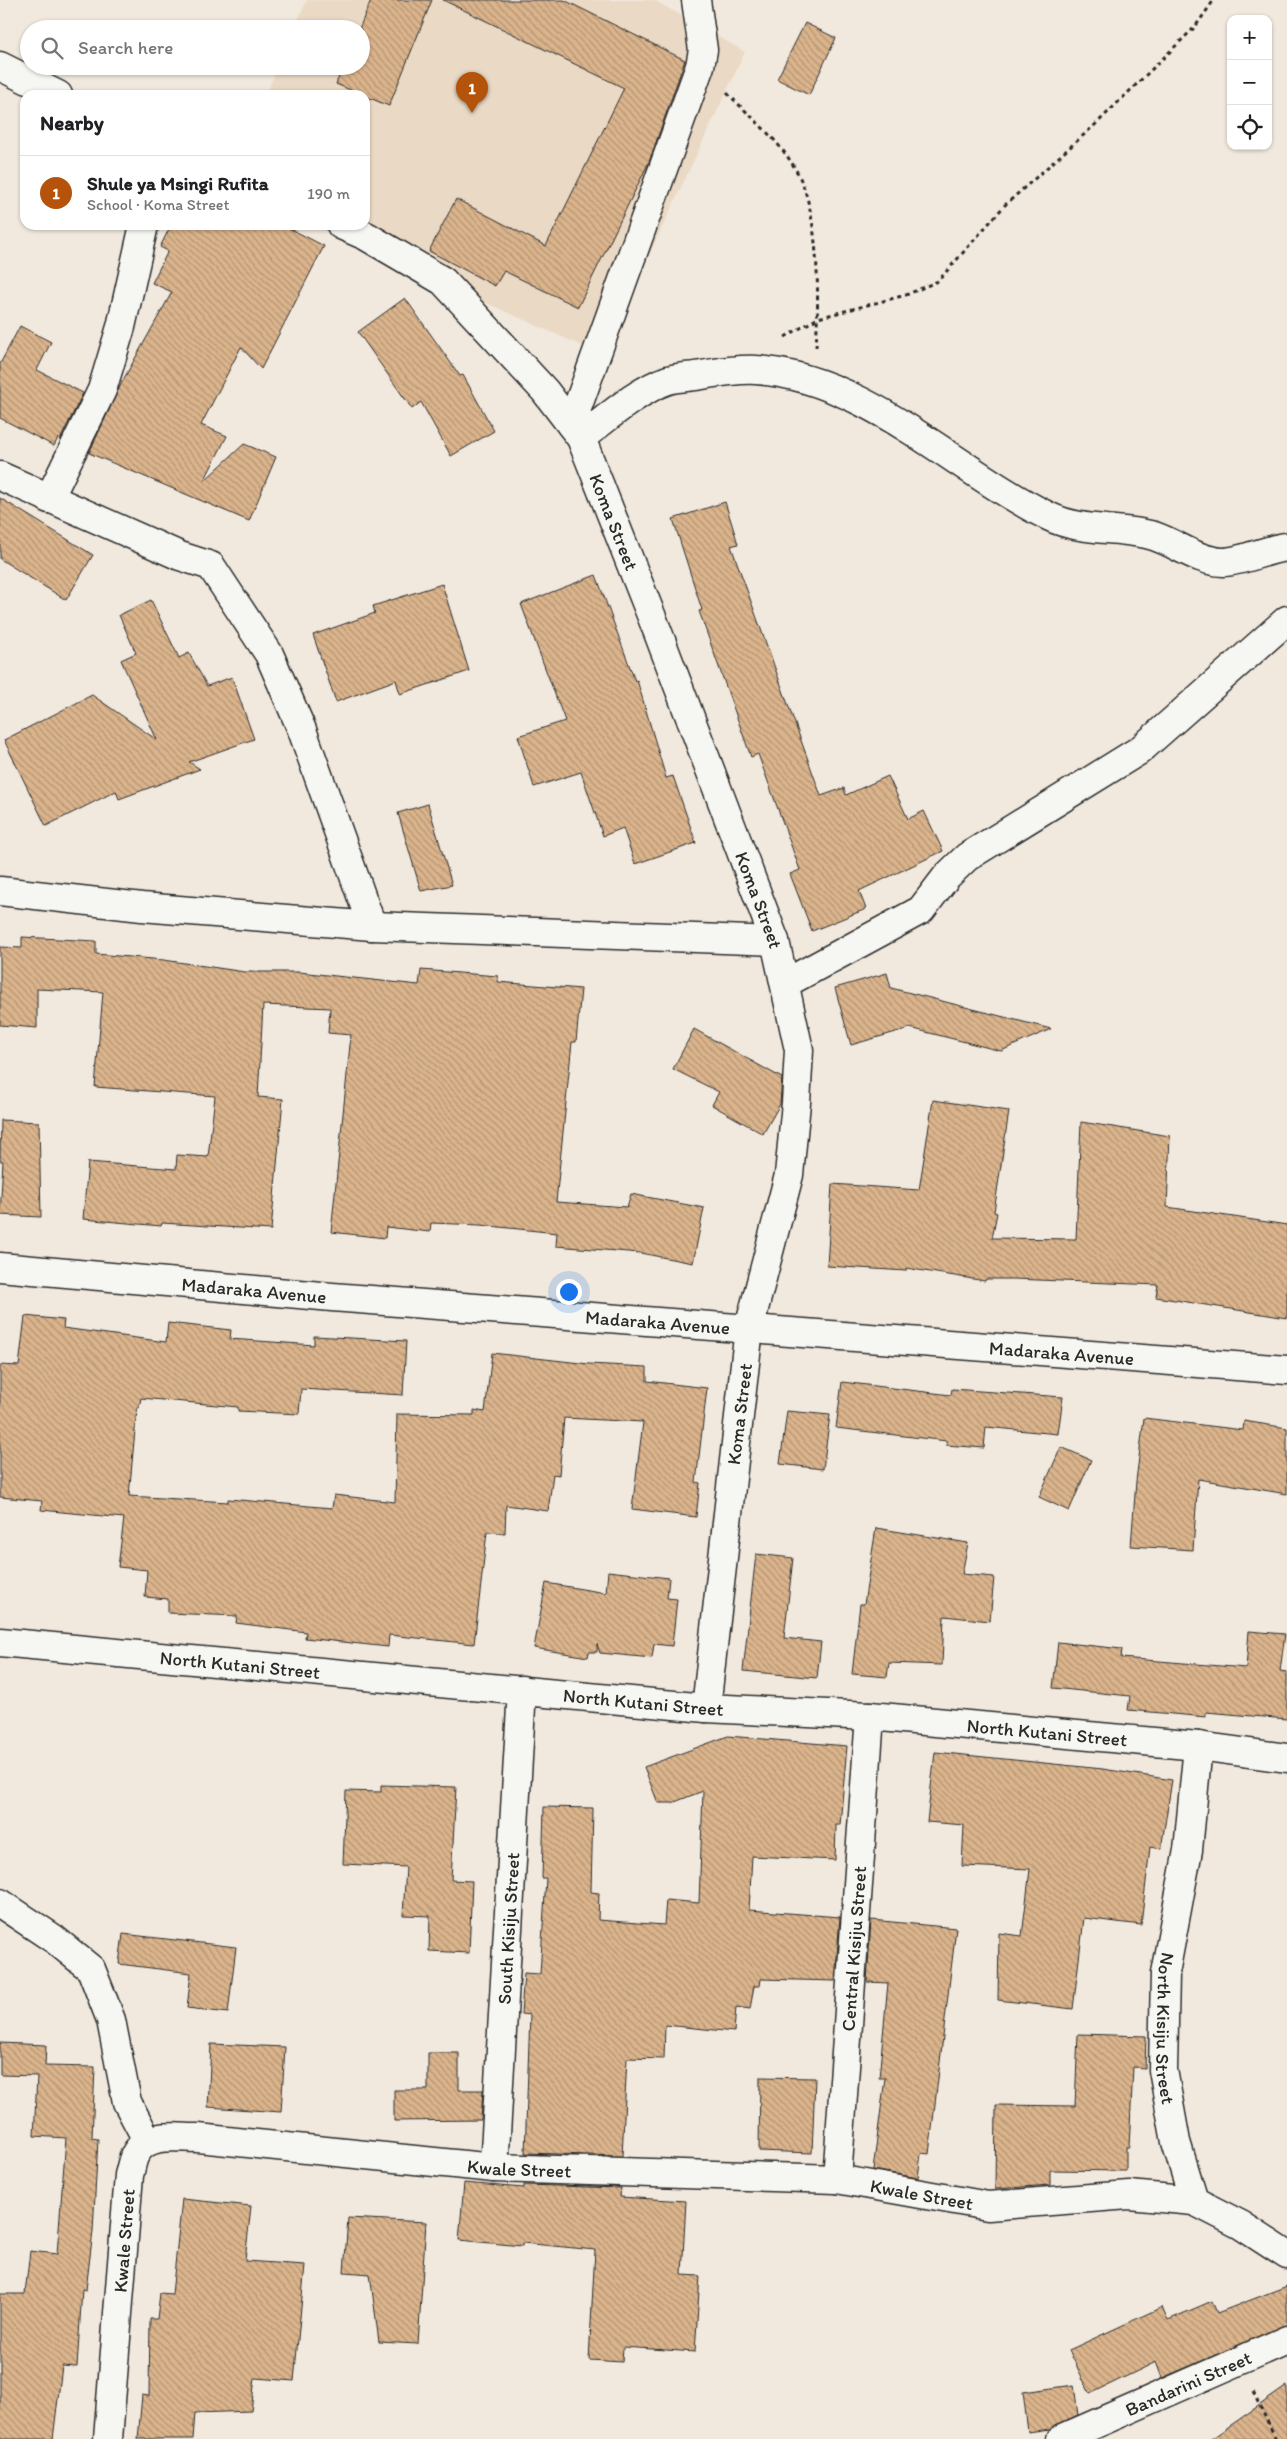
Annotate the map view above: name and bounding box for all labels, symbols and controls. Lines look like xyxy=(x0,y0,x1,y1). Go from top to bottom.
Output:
map controls xyxy=(1227,15,1272,150)
button: + xyxy=(1227,15,1272,60)
search box xyxy=(20,20,370,75)
icon: search xyxy=(38,34,66,62)
text: Search here xyxy=(78,36,173,59)
button: − xyxy=(1227,60,1272,105)
pin: 1 xyxy=(456,72,488,113)
button: locate xyxy=(1227,105,1272,150)
text: Nearby xyxy=(40,110,104,135)
text: Shule ya Msingi Rufita xyxy=(87,172,269,195)
text: 1 xyxy=(52,184,60,203)
text: 190 m xyxy=(307,184,350,203)
text: School · Koma Street xyxy=(87,195,230,214)
street label: Koma Street xyxy=(584,470,643,574)
street label: Koma Street xyxy=(730,848,787,951)
street label: Madaraka Avenue xyxy=(181,1272,327,1308)
your location xyxy=(556,1279,582,1305)
street label: Madaraka Avenue xyxy=(584,1305,731,1339)
street label: Madaraka Avenue xyxy=(988,1336,1135,1370)
street label: Koma Street xyxy=(722,1362,757,1466)
street label: North Kutani Street xyxy=(159,1646,321,1684)
street label: North Kutani Street xyxy=(562,1684,724,1721)
street label: North Kutani Street xyxy=(966,1714,1128,1751)
street label: South Kisiju Street xyxy=(493,1852,524,2005)
street label: Central Kisiju Street xyxy=(837,1865,871,2032)
street label: North Kisiju Street xyxy=(1151,1951,1180,2106)
street label: Kwale Street xyxy=(466,2154,572,2182)
street label: Kwale Street xyxy=(868,2174,975,2215)
street label: Kwale Street xyxy=(109,2188,140,2293)
street label: Bandarini Street xyxy=(1122,2346,1255,2421)

